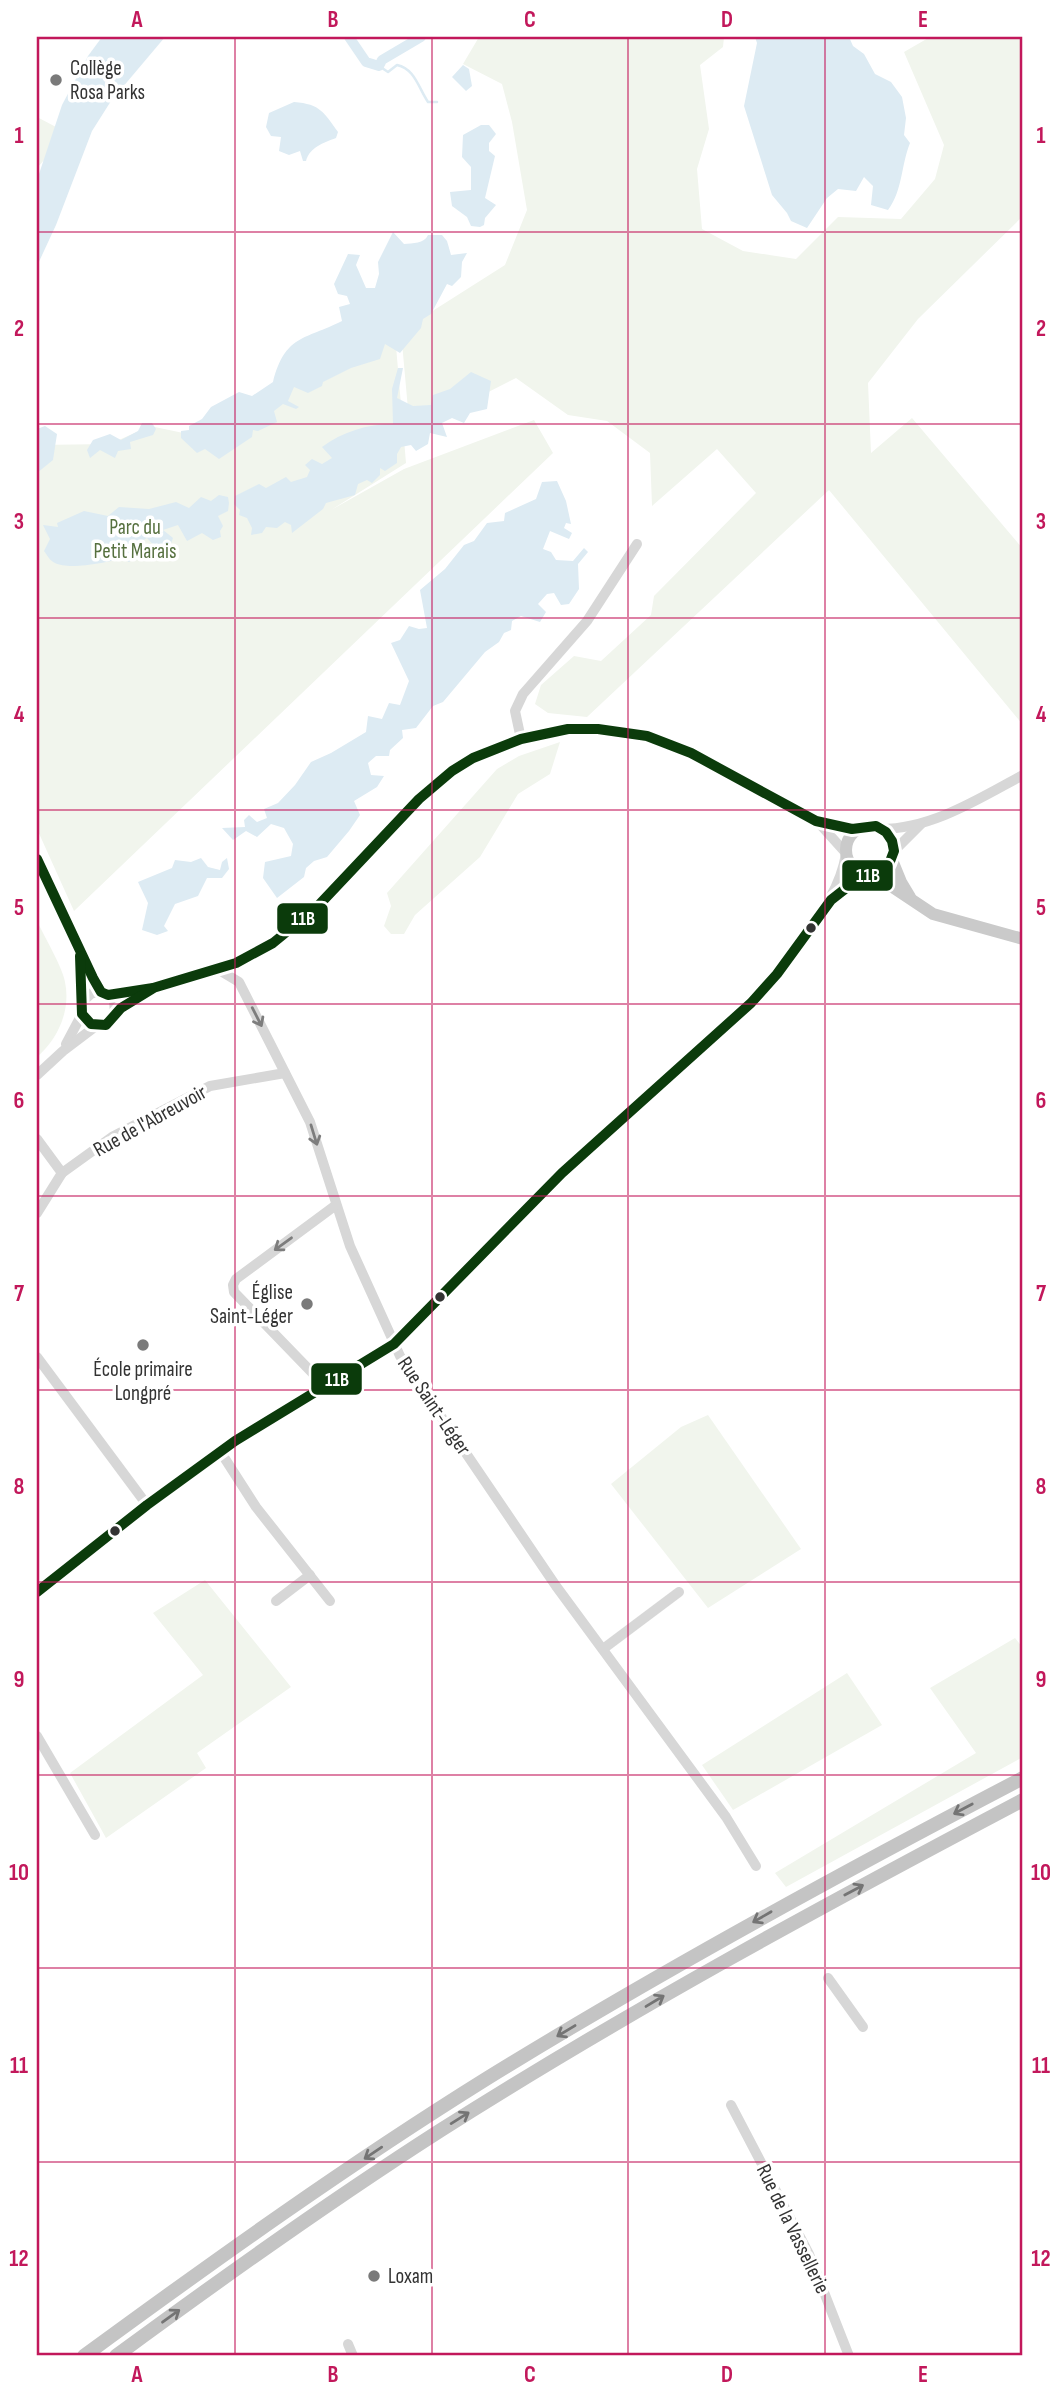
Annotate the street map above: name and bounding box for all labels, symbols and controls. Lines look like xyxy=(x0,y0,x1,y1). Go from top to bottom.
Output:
text: A xyxy=(131,6,144,34)
text: B xyxy=(328,6,339,34)
text: C xyxy=(524,6,536,34)
text: D xyxy=(721,6,733,34)
text: E xyxy=(918,6,928,34)
place label: Collège Rosa Parks xyxy=(70,56,145,105)
marker: Collège Rosa Parks xyxy=(48,72,64,88)
text: 1 xyxy=(14,122,24,150)
text: 1 xyxy=(1036,122,1046,150)
text: 2 xyxy=(14,315,24,343)
text: 2 xyxy=(1036,315,1046,343)
text: 3 xyxy=(14,508,24,536)
text: 3 xyxy=(1036,508,1046,536)
park label: Parc du Petit Marais xyxy=(93,515,177,564)
text: 4 xyxy=(14,701,25,729)
text: 4 xyxy=(1036,701,1047,729)
line badge: 11B xyxy=(841,859,894,892)
text: 11B xyxy=(856,865,880,888)
text: 5 xyxy=(14,894,24,922)
text: 5 xyxy=(1036,894,1046,922)
line badge: 11B xyxy=(276,902,329,935)
text: 11B xyxy=(291,908,315,931)
unlabelled marker xyxy=(804,921,818,935)
one-way arrow xyxy=(251,1006,265,1027)
street label: Rue de l'Abreuvoir xyxy=(89,1080,211,1162)
text: 6 xyxy=(14,1087,24,1115)
text: 6 xyxy=(1036,1087,1046,1115)
one-way arrow xyxy=(309,1124,322,1146)
one-way arrow xyxy=(274,1237,293,1251)
text: 7 xyxy=(14,1280,24,1308)
place label: Église Saint-Léger xyxy=(210,1280,293,1329)
text: 7 xyxy=(1036,1280,1046,1308)
unlabelled marker xyxy=(433,1290,447,1304)
marker: Église Saint-Léger xyxy=(299,1296,315,1312)
marker: École primaire Longpré xyxy=(135,1337,151,1353)
street label: Rue Saint-Léger xyxy=(392,1352,476,1460)
place label: École primaire Longpré xyxy=(93,1357,193,1406)
line badge: 11B xyxy=(310,1362,363,1396)
text: 11B xyxy=(325,1369,349,1392)
text: 8 xyxy=(14,1473,25,1501)
text: 8 xyxy=(1036,1473,1047,1501)
unlabelled marker xyxy=(108,1524,122,1538)
text: 9 xyxy=(14,1666,24,1694)
text: 9 xyxy=(1036,1666,1046,1694)
one-way arrow xyxy=(953,1803,974,1817)
text: 10 xyxy=(9,1859,29,1887)
text: 10 xyxy=(1031,1859,1051,1887)
one-way arrow xyxy=(843,1883,863,1897)
one-way arrow xyxy=(753,1910,773,1924)
one-way arrow xyxy=(645,1994,665,2008)
one-way arrow xyxy=(556,2024,576,2038)
text: 11 xyxy=(10,2052,28,2080)
text: 11 xyxy=(1032,2052,1050,2080)
one-way arrow xyxy=(450,2111,470,2125)
one-way arrow xyxy=(364,2146,384,2160)
street label: Rue de la Vassellerie xyxy=(751,2160,835,2298)
text: 12 xyxy=(9,2245,29,2273)
text: 12 xyxy=(1031,2245,1051,2273)
place label: Loxam xyxy=(388,2264,433,2289)
marker: Loxam xyxy=(366,2268,382,2284)
one-way arrow xyxy=(161,2309,180,2323)
text: A xyxy=(131,2361,144,2389)
text: B xyxy=(328,2361,339,2389)
text: C xyxy=(524,2361,536,2389)
text: D xyxy=(721,2361,733,2389)
text: E xyxy=(918,2361,928,2389)

